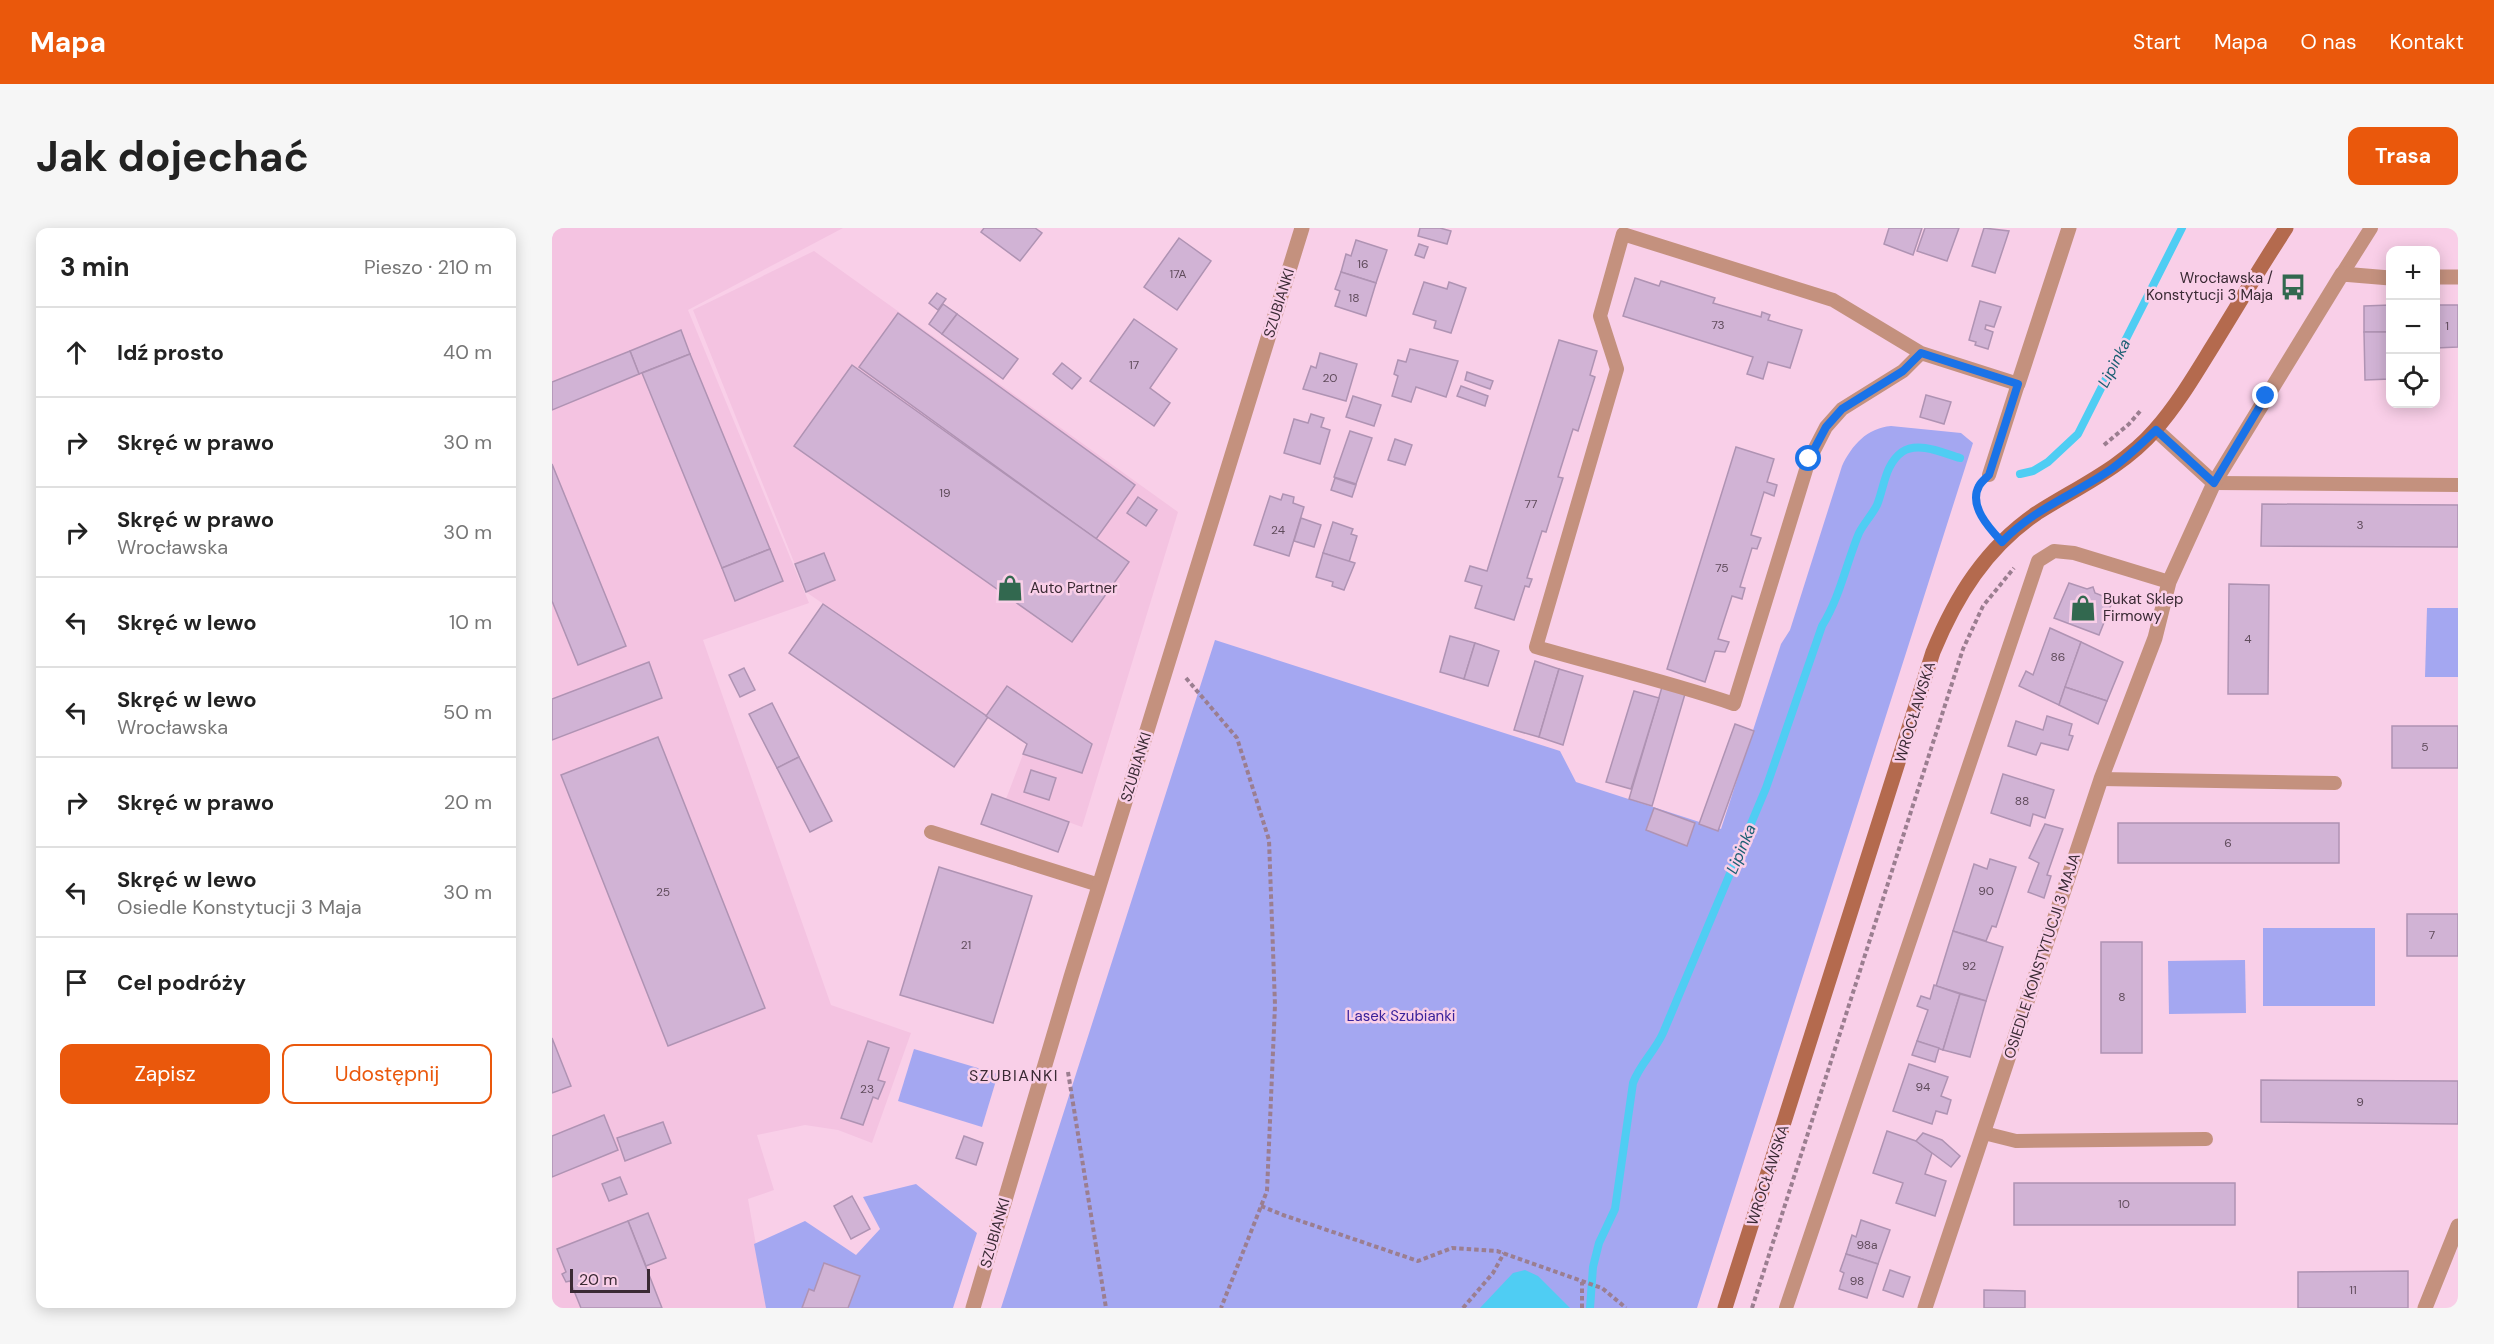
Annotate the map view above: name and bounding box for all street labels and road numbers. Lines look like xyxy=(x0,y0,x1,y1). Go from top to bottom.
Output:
street label: SZUBIANKI xyxy=(1259,266,1299,340)
street label: WROCŁAWSKA xyxy=(1890,659,1940,765)
street label: SZUBIANKI xyxy=(1116,730,1156,804)
street label: OSIEDLE KONSTYTUCJI 3 MAJA xyxy=(1999,851,2085,1061)
street label: WROCŁAWSKA xyxy=(1742,1122,1794,1228)
street label: SZUBIANKI xyxy=(975,1196,1015,1270)

